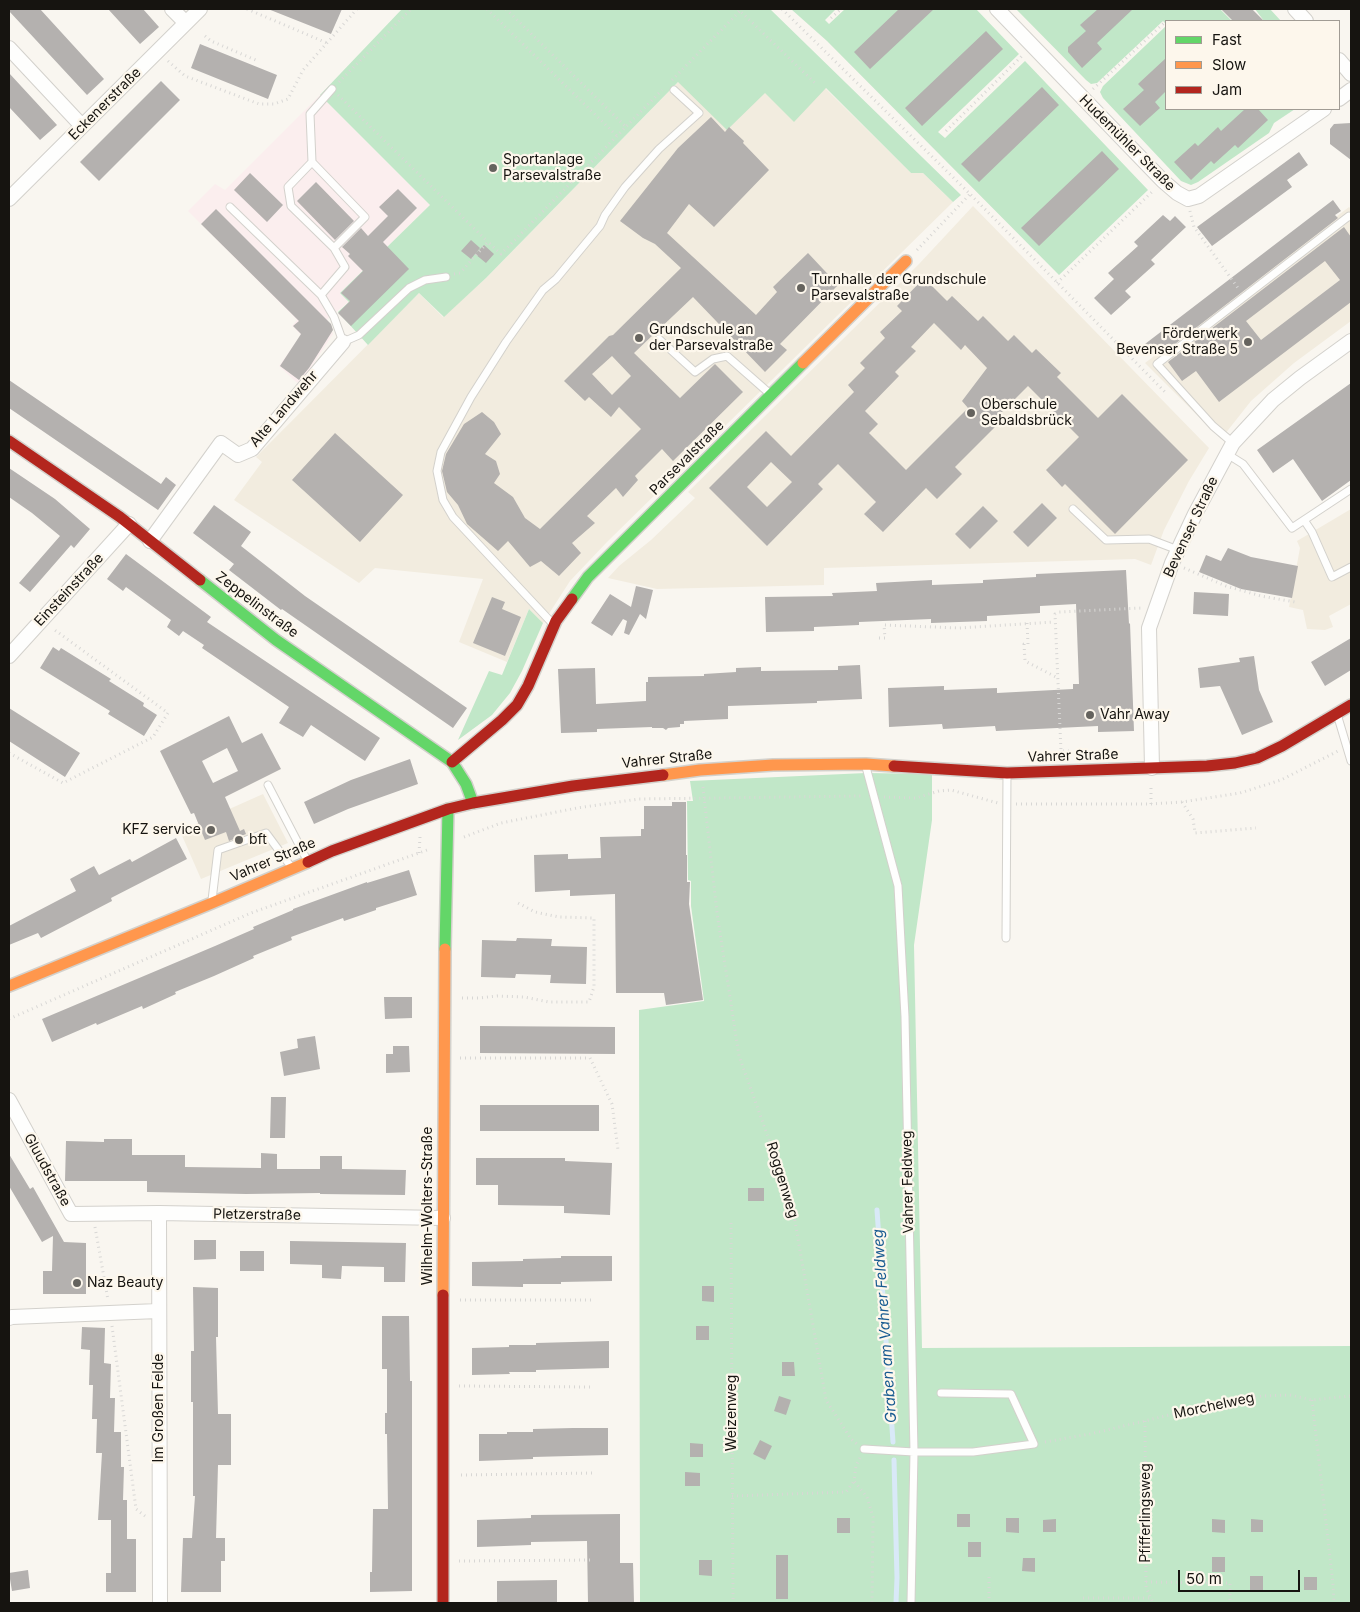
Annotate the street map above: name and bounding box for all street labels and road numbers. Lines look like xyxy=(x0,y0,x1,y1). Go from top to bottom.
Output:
street label: Eckenerstraße xyxy=(65,64,145,144)
street label: Hudemühler Straße xyxy=(1076,92,1178,194)
street label: Alte Landwehr xyxy=(246,368,322,450)
street label: Parsevalstraße xyxy=(646,417,728,499)
street label: Bevenser Straße xyxy=(1160,474,1222,580)
street label: Einsteinstraße xyxy=(31,550,107,630)
street label: Zeppelinstraße xyxy=(212,568,302,642)
street label: Vahrer Straße xyxy=(621,746,713,772)
street label: Vahrer Straße xyxy=(1027,746,1119,766)
street label: Vahrer Straße xyxy=(228,834,318,886)
street label: Wilhelm-Wolters-Straße xyxy=(420,1127,436,1285)
street label: Vahrer Feldweg xyxy=(899,1130,917,1234)
street label: Gluudstraße xyxy=(20,1131,74,1209)
street label: Roggenweg xyxy=(762,1140,802,1220)
street label: Pletzerstraße xyxy=(213,1206,301,1224)
street label: Im Großen Felde xyxy=(151,1354,167,1462)
street label: Weizenweg xyxy=(724,1375,740,1451)
street label: Morchelweg xyxy=(1172,1389,1256,1423)
street label: Pfifferlingsweg xyxy=(1138,1463,1154,1563)

